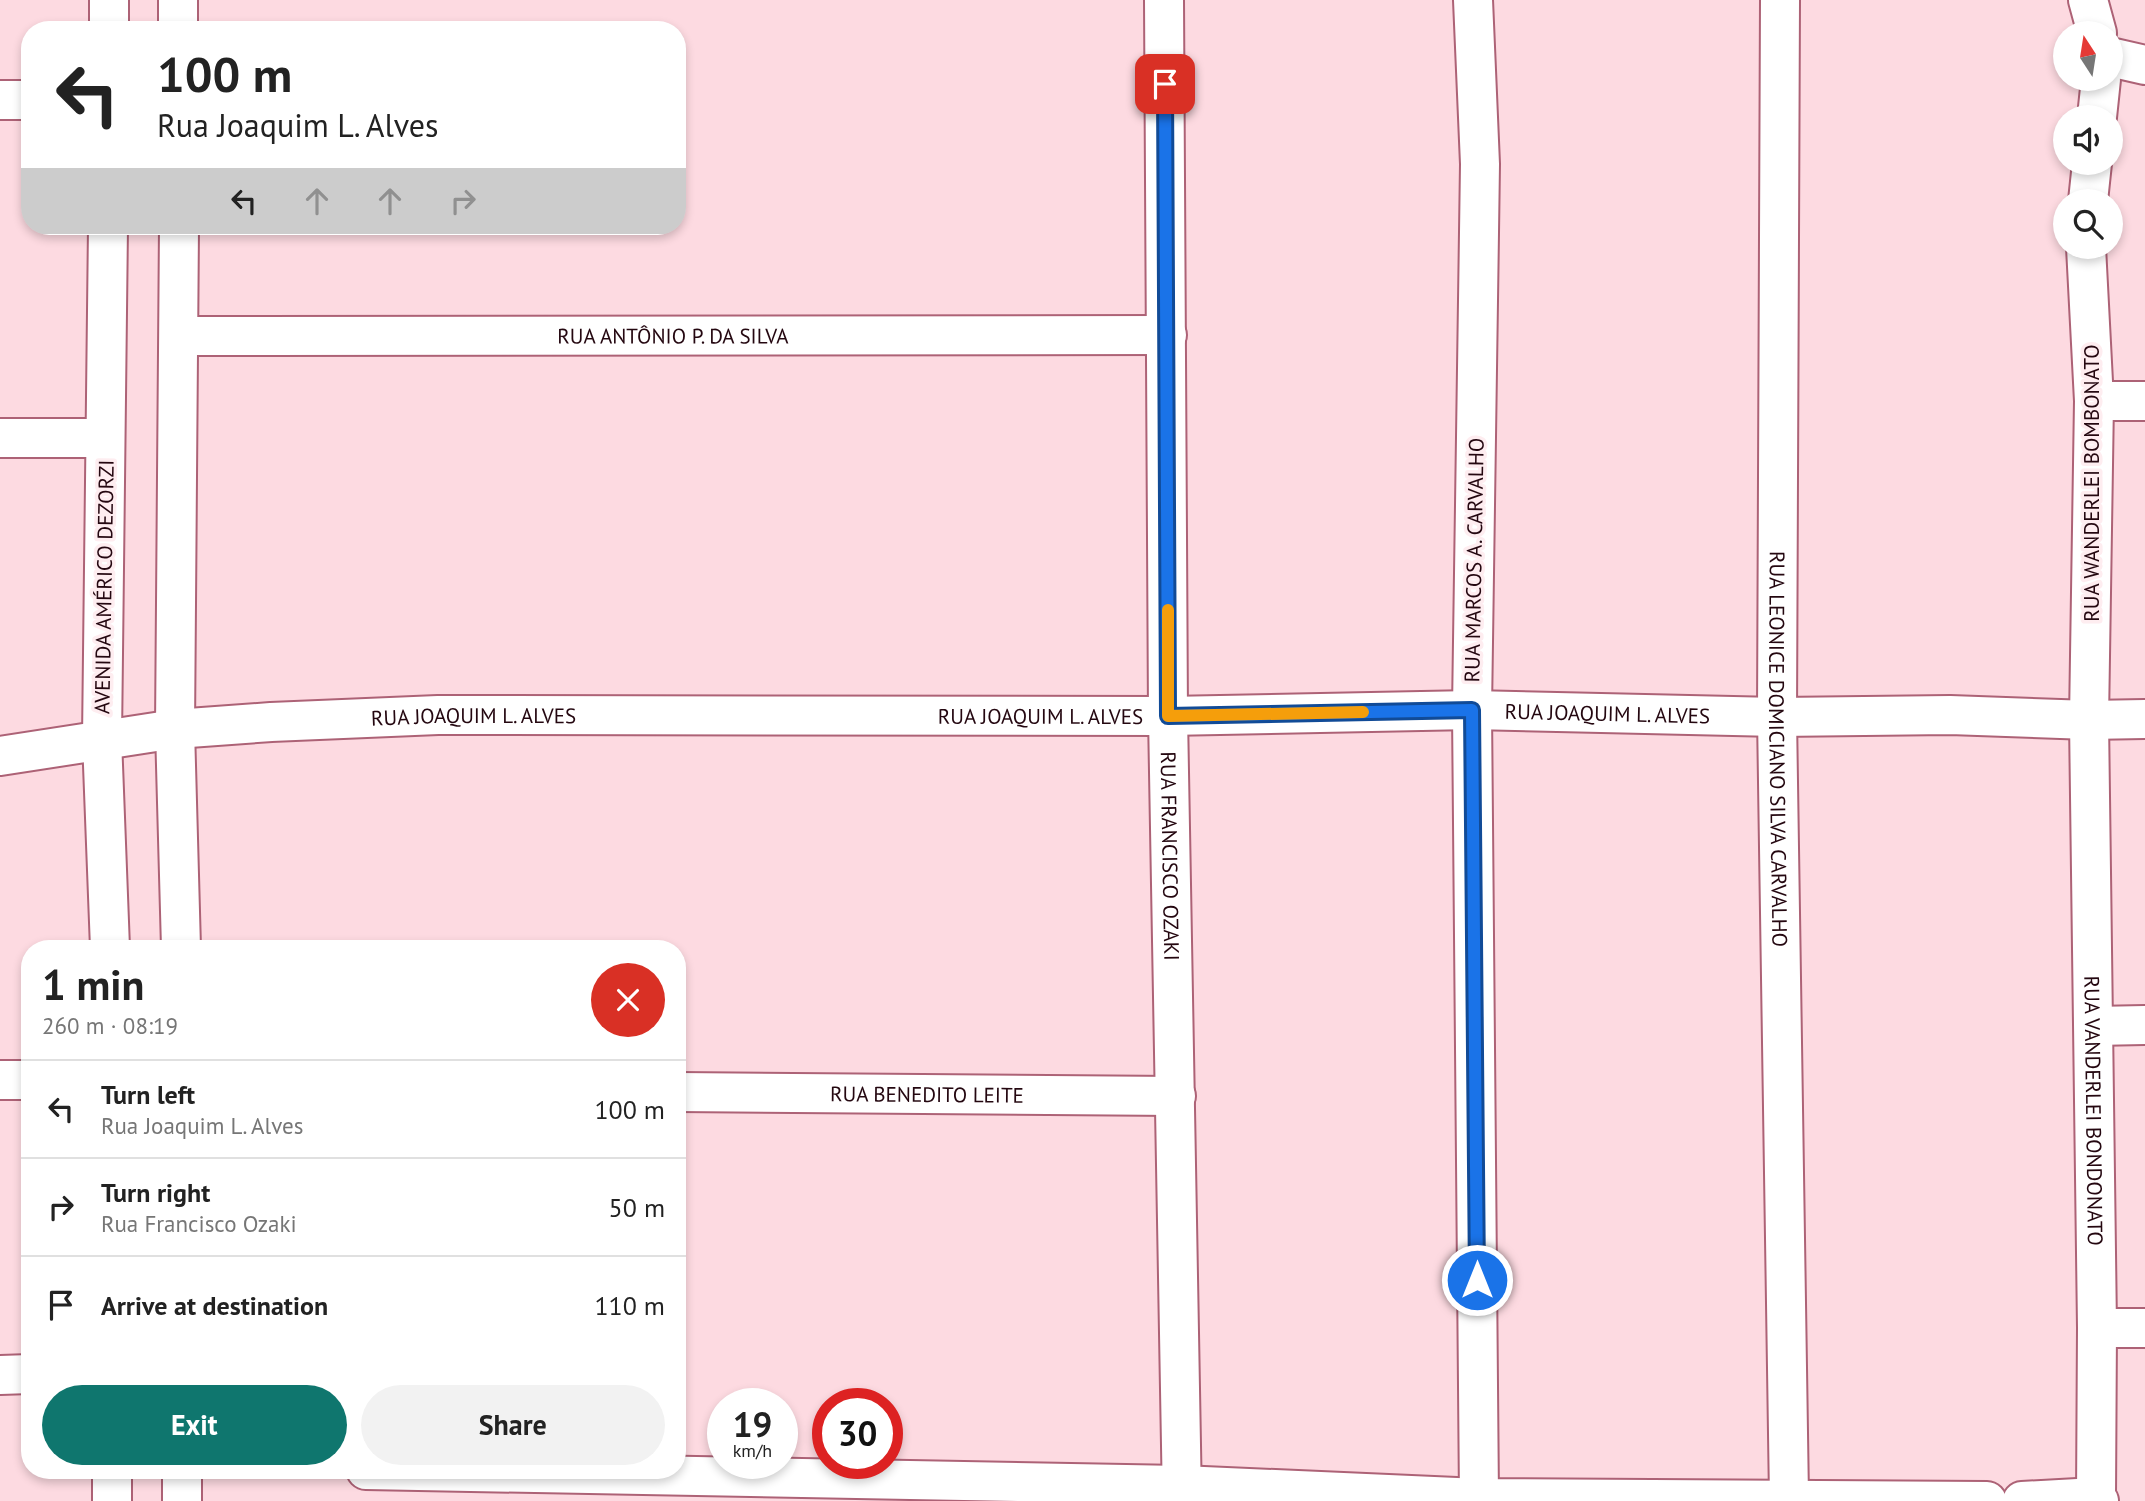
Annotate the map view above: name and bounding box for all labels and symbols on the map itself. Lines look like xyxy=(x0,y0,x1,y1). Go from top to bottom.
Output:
north arrow xyxy=(2053,21,2123,91)
pin xyxy=(1135,54,1195,114)
street label: RUA ANTÔNIO P. DA SILVA xyxy=(557,322,789,349)
street label: RUA WANDERLEI BOMBONATO xyxy=(2078,344,2105,622)
street label: RUA MARCOS A. CARVALHO xyxy=(1458,437,1490,683)
street label: AVENIDA AMÉRICO DEZORZI xyxy=(88,460,120,714)
street label: RUA LEONICE DOMICIANO SILVA CARVALHO xyxy=(1763,551,1794,947)
street label: RUA JOAQUIM L. ALVES xyxy=(1504,697,1710,729)
street label: RUA JOAQUIM L. ALVES xyxy=(370,701,576,731)
street label: RUA JOAQUIM L. ALVES xyxy=(938,702,1143,729)
street label: RUA FRANCISCO OZAKI xyxy=(1155,751,1186,961)
street label: RUA VANDERLEI BONDONATO xyxy=(2079,975,2109,1246)
street label: RUA BENEDITO LEITE xyxy=(830,1080,1024,1108)
position arrow xyxy=(1440,1243,1514,1317)
speed limit sign: 30 xyxy=(812,1388,903,1479)

